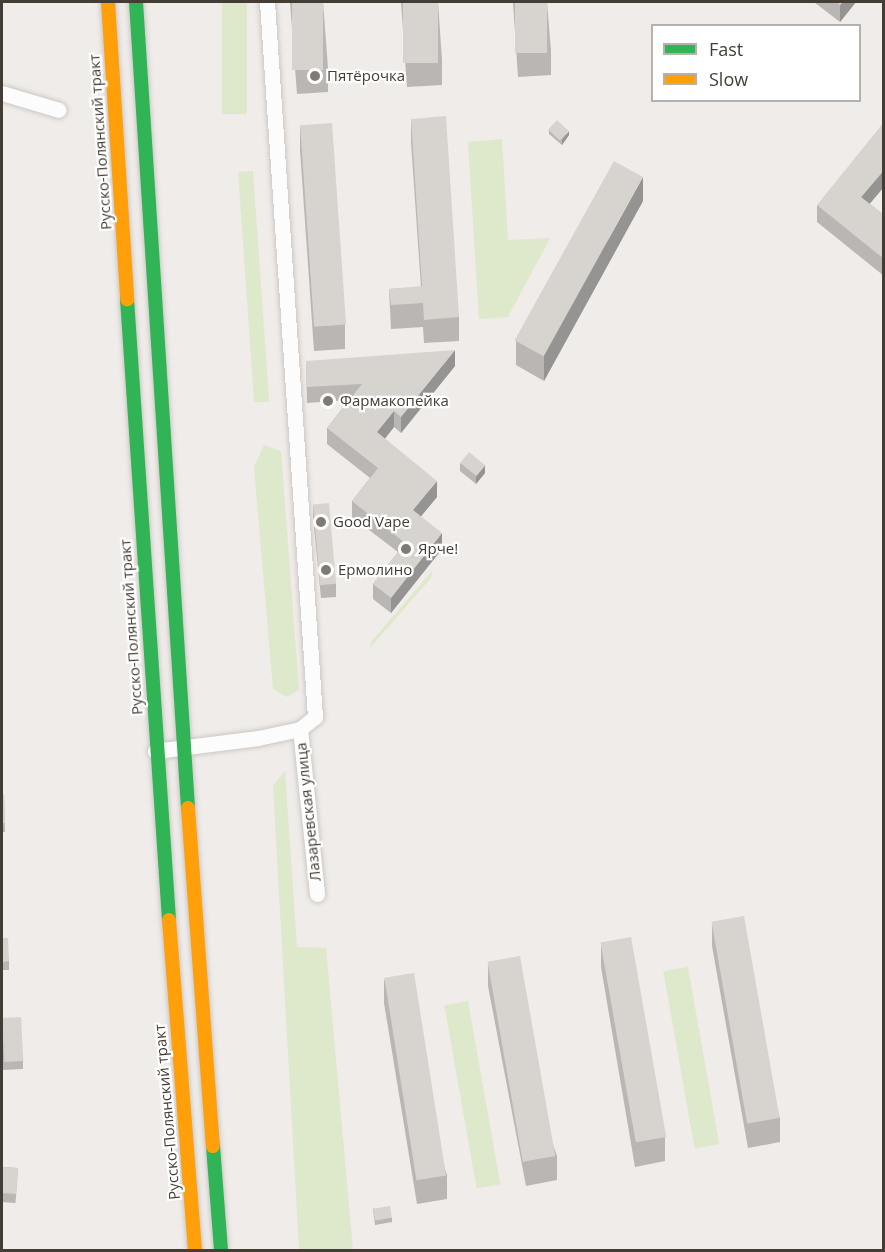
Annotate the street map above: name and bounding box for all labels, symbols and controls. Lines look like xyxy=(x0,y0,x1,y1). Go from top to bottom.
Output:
legend xyxy=(651,24,861,102)
text: Fast xyxy=(709,37,743,61)
street label: Русско-Полянский тракт xyxy=(85,54,115,230)
place label: Пятёрочка xyxy=(327,67,405,85)
text: Slow xyxy=(709,67,748,91)
marker: Пятёрочка xyxy=(308,69,322,83)
place label: Фармакопейка xyxy=(340,392,449,410)
marker: Фармакопейка xyxy=(321,394,335,408)
place label: Good Vape xyxy=(333,513,410,531)
marker: Good Vape xyxy=(314,515,328,529)
street label: Русско-Полянский тракт xyxy=(116,539,146,715)
place label: Ярче! xyxy=(418,540,458,558)
marker: Ярче! xyxy=(399,542,413,556)
place label: Ермолино xyxy=(338,561,412,579)
marker: Ермолино xyxy=(319,563,333,577)
street label: Лазаревская улица xyxy=(292,742,324,882)
street label: Русско-Полянский тракт xyxy=(150,1023,184,1201)

